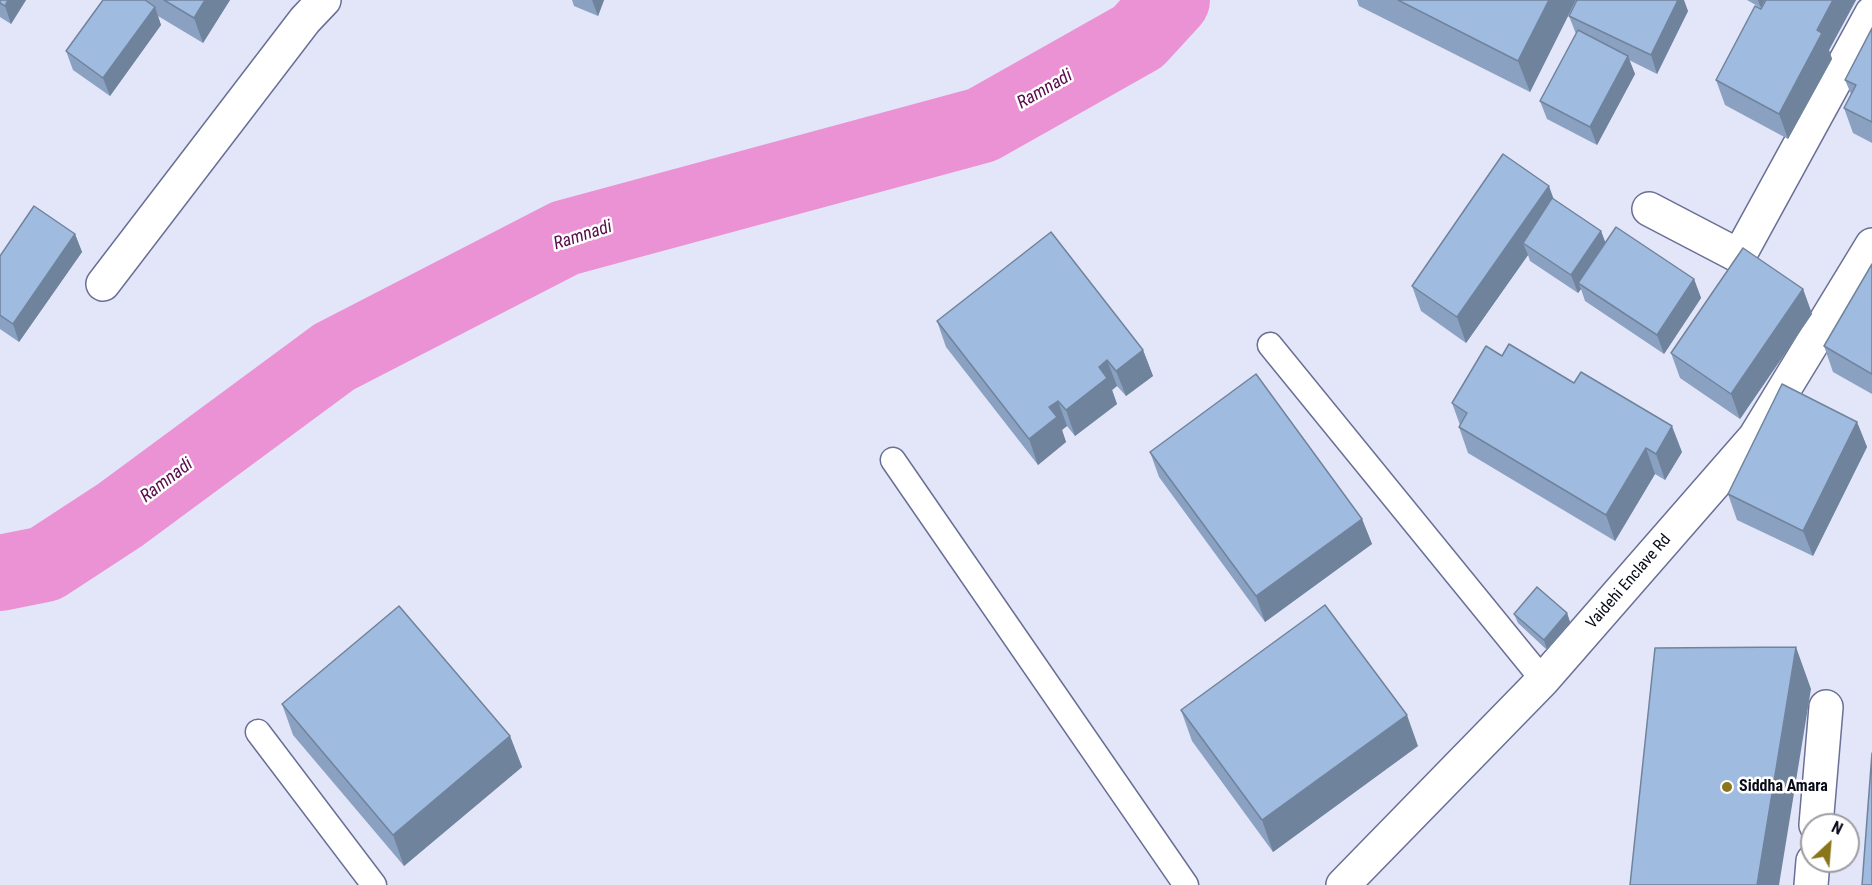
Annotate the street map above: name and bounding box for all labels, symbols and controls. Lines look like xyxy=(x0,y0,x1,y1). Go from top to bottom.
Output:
water label: Ramnadi xyxy=(1013,66,1077,114)
water label: Ramnadi xyxy=(551,216,615,256)
water label: Ramnadi xyxy=(136,454,198,508)
street label: Vaidehi Enclave Rd xyxy=(1583,531,1675,633)
place label: Siddha Amara xyxy=(1739,777,1828,797)
marker: Siddha Amara xyxy=(1720,780,1734,794)
north arrow xyxy=(1800,813,1860,873)
text: N xyxy=(1829,817,1846,839)

